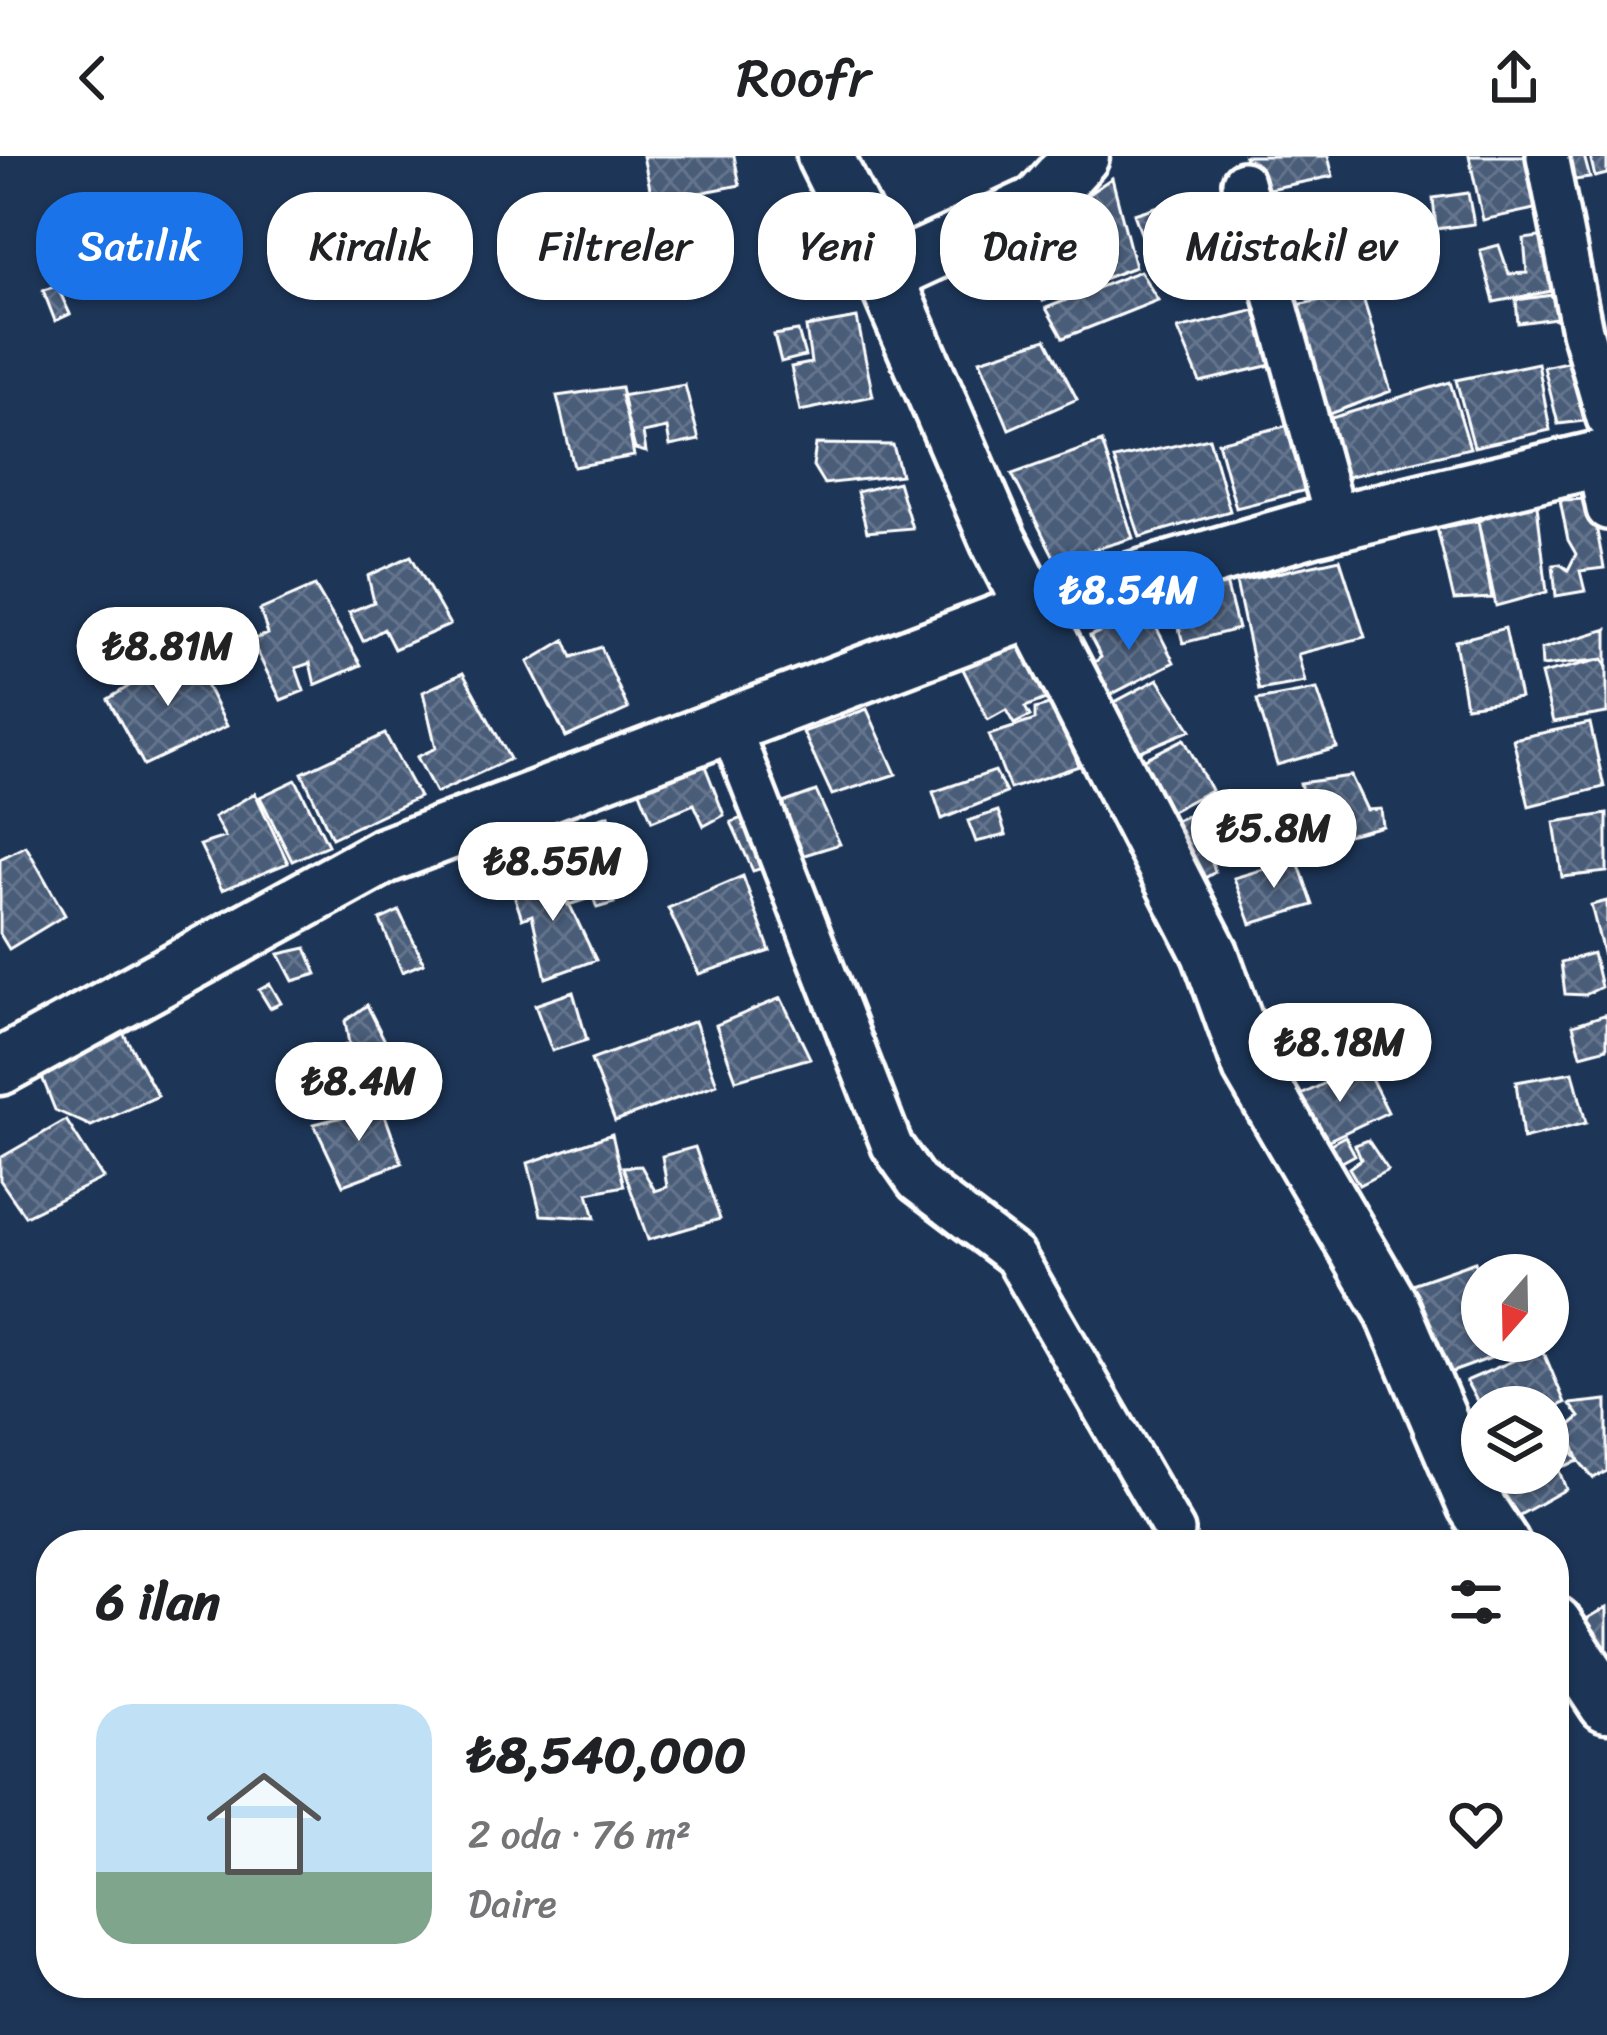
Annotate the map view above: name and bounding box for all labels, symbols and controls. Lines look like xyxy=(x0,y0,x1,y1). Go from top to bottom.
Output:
text: Roofr xyxy=(737,30,870,126)
icon: back xyxy=(60,45,126,111)
icon: share xyxy=(1481,45,1547,111)
chip: Satılık xyxy=(36,192,243,300)
chip: Kiralık xyxy=(267,192,473,300)
chip: Filtreler xyxy=(497,192,734,300)
chip: Yeni xyxy=(758,192,916,300)
chip: Daire xyxy=(940,192,1119,300)
chip: Müstakil ev xyxy=(1143,192,1440,300)
pin: ₺8.54M xyxy=(1031,551,1227,653)
text: ₺8.54M xyxy=(1061,555,1197,624)
pin: ₺8.81M xyxy=(70,607,266,709)
text: ₺8.81M xyxy=(104,611,232,680)
pin: ₺5.8M xyxy=(1190,789,1358,891)
text: ₺5.8M xyxy=(1218,793,1330,862)
pin: ₺8.55M xyxy=(455,822,651,924)
text: ₺8.55M xyxy=(485,826,621,895)
pin: ₺8.18M xyxy=(1242,1003,1438,1105)
text: ₺8.18M xyxy=(1276,1007,1404,1076)
pin: ₺8.4M xyxy=(275,1042,443,1144)
text: ₺8.4M xyxy=(302,1046,416,1115)
north arrow xyxy=(1461,1254,1569,1362)
map controls xyxy=(1461,1254,1569,1494)
button: layers xyxy=(1461,1386,1569,1494)
text: 6 ilan xyxy=(96,1557,220,1647)
icon: filters xyxy=(1443,1569,1509,1635)
text: ₺8,540,000 xyxy=(468,1710,746,1800)
icon: home xyxy=(192,1752,336,1896)
icon: heart xyxy=(1443,1791,1509,1857)
text: 2 oda · 76 m² xyxy=(468,1800,691,1869)
text: Daire xyxy=(468,1869,556,1938)

